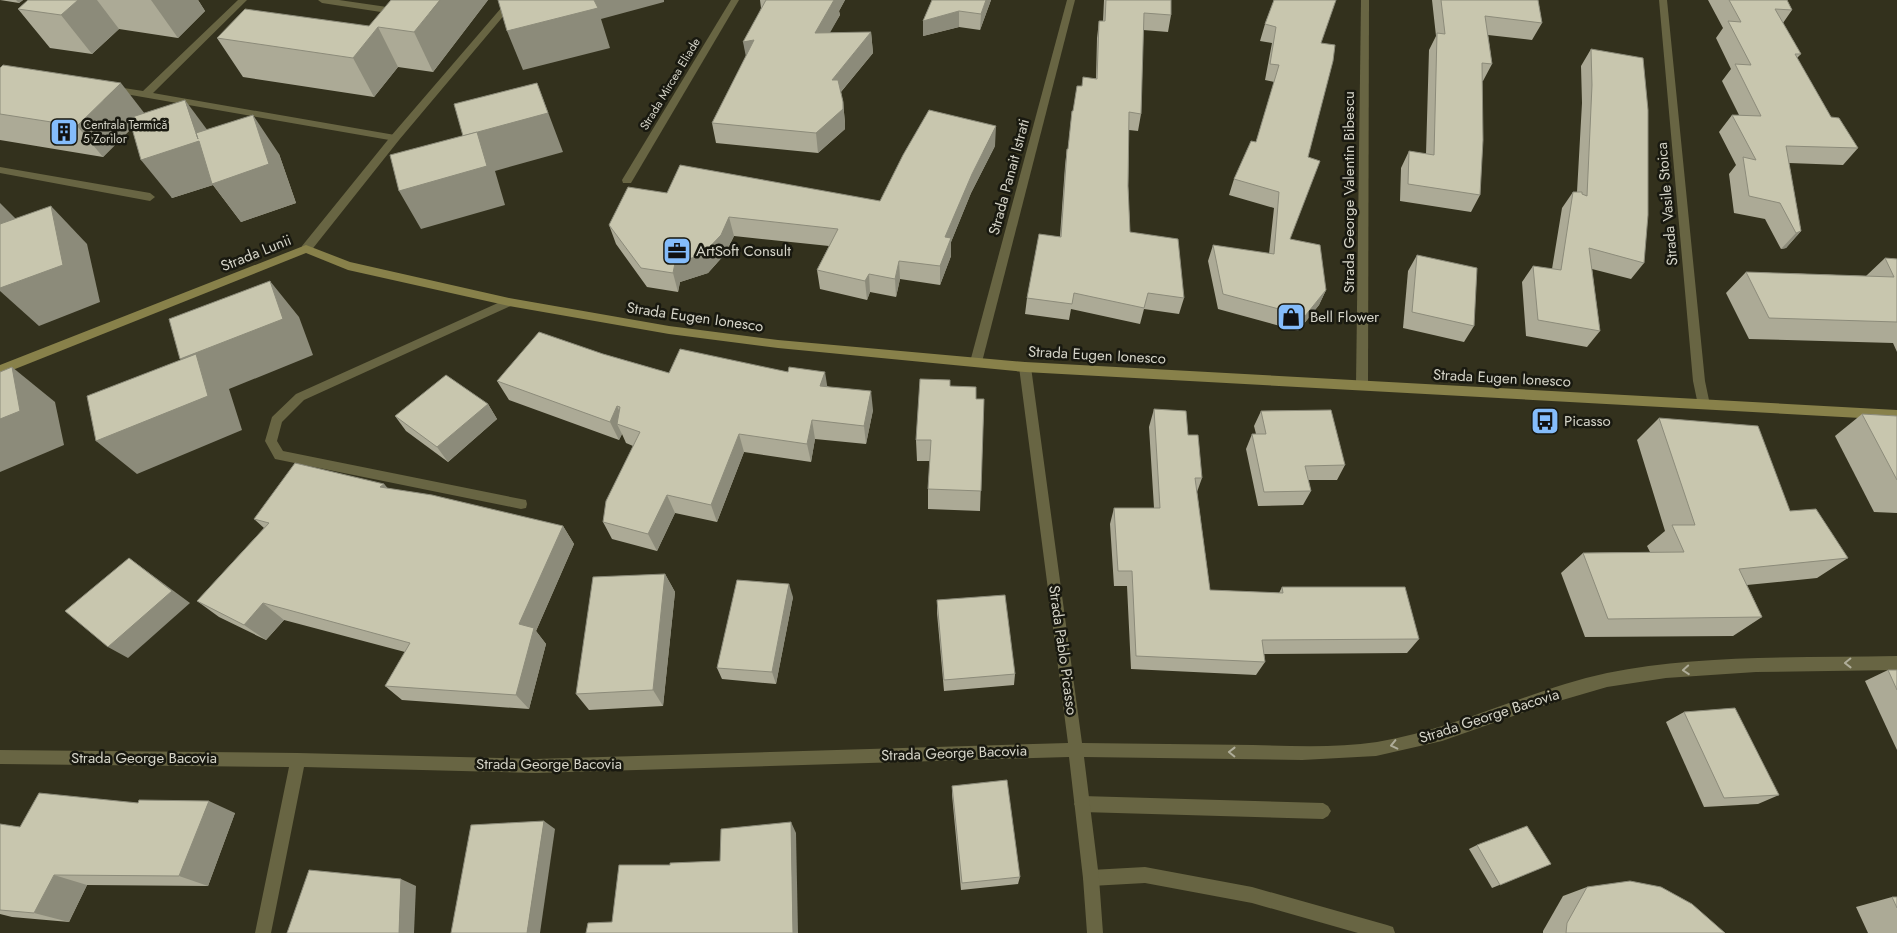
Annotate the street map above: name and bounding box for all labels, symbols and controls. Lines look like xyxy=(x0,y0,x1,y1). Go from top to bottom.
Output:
street label: Strada Mircea Eliade xyxy=(635,34,705,134)
street label: Strada George Valentin Bibescu xyxy=(1338,91,1360,293)
place label: Centrala Termică 5 Zorilor xyxy=(83,116,167,148)
street label: Strada Panait Istrati xyxy=(983,116,1035,238)
building icon: Centrala Termică 5 Zorilor xyxy=(49,117,79,147)
street label: Strada Vasile Stoica xyxy=(1651,141,1683,267)
street label: Strada Lunii xyxy=(217,229,295,277)
office icon: ArtSoft Consult xyxy=(662,236,692,266)
place label: ArtSoft Consult xyxy=(696,240,791,262)
street label: Strada Eugen Ionesco xyxy=(625,296,765,338)
shop icon: Bell Flower xyxy=(1276,302,1306,332)
place label: Bell Flower xyxy=(1310,306,1380,328)
street label: Strada Eugen Ionesco xyxy=(1027,340,1167,370)
street label: Strada Eugen Ionesco xyxy=(1432,363,1572,393)
bus stop icon: Picasso xyxy=(1530,406,1560,436)
place label: Picasso xyxy=(1564,410,1611,432)
street label: Strada Pablo Picasso xyxy=(1043,584,1083,716)
one-way arrow xyxy=(1844,658,1852,669)
one-way arrow xyxy=(1682,664,1690,675)
street label: Strada George Bacovia xyxy=(1416,683,1562,749)
street label: Strada George Bacovia xyxy=(881,739,1027,767)
one-way arrow xyxy=(1390,739,1399,750)
street label: Strada George Bacovia xyxy=(71,747,217,769)
one-way arrow xyxy=(1228,747,1236,757)
street label: Strada George Bacovia xyxy=(476,753,622,775)

